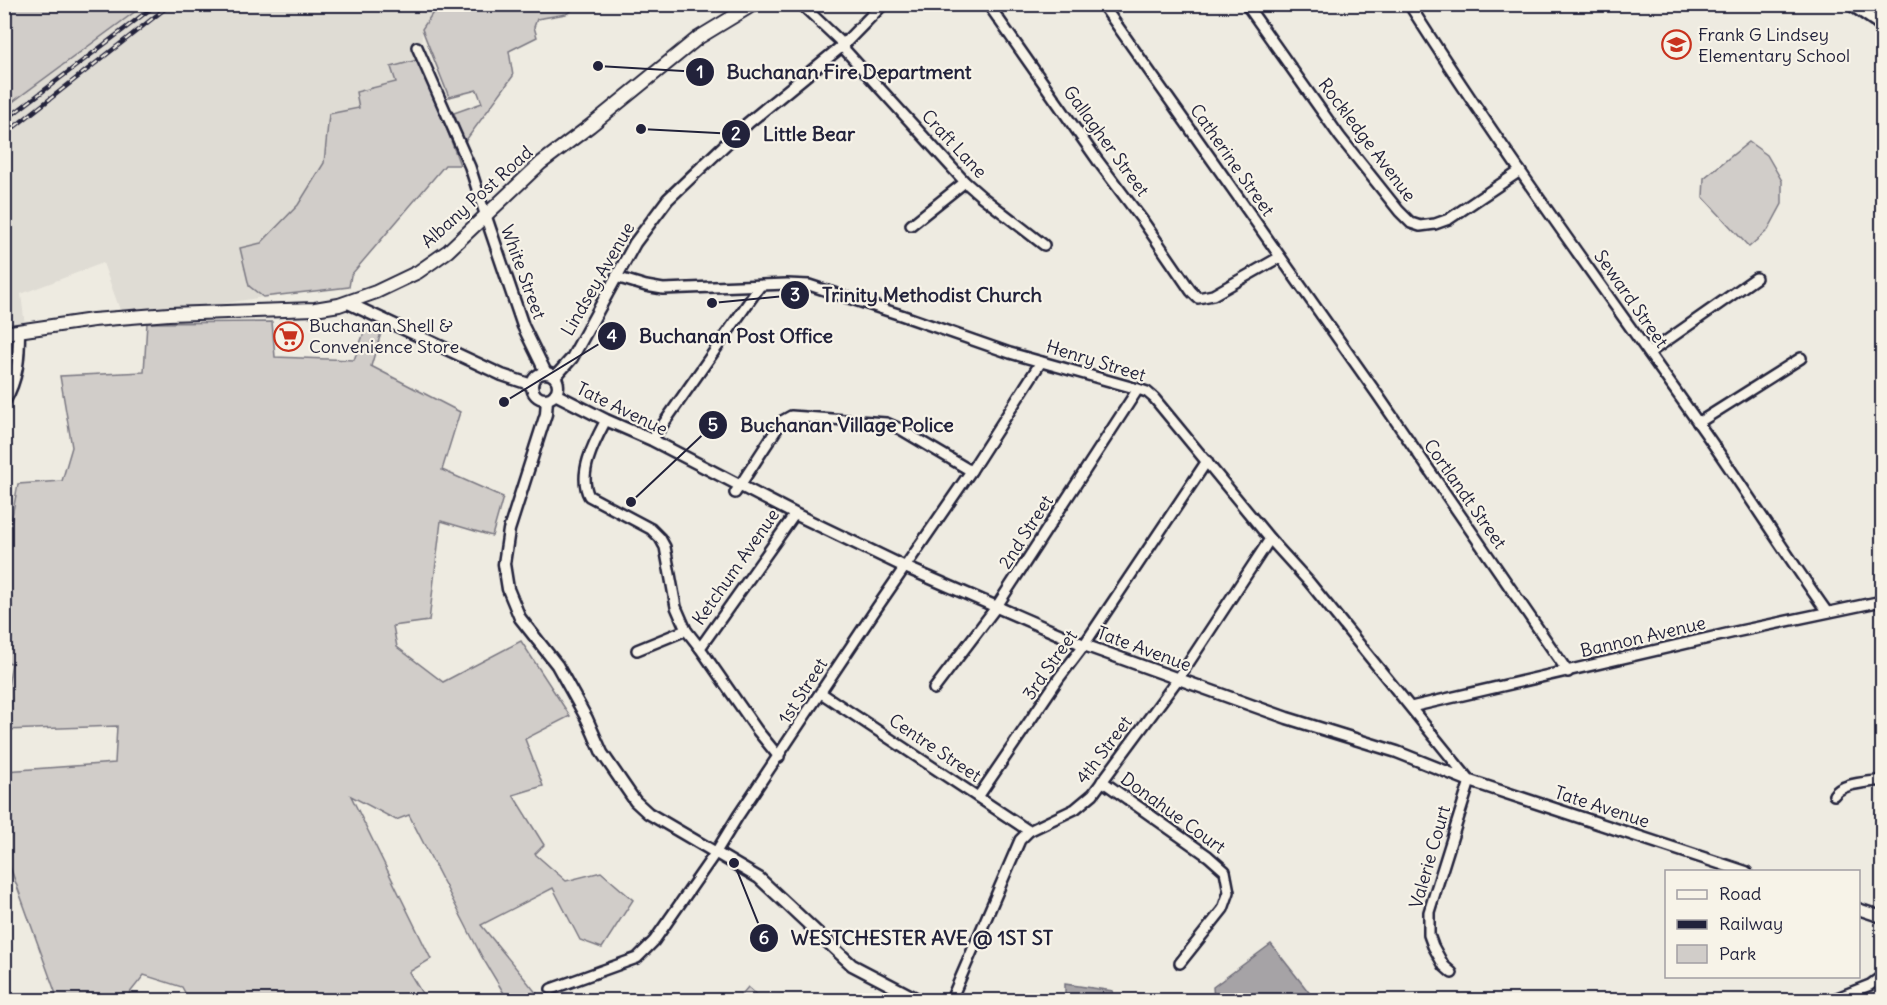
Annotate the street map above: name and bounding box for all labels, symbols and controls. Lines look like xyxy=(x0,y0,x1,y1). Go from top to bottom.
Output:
place label: Frank G Lindsey Elementary School xyxy=(1698,23,1850,67)
school or university icon: Frank G Lindsey Elementary School xyxy=(1661,29,1693,61)
callout: Buchanan Fire Department xyxy=(685,53,984,91)
text: Buchanan Fire Department xyxy=(726,59,972,84)
text: 1 xyxy=(696,60,704,83)
street label: Rockledge Avenue xyxy=(1314,73,1421,206)
street label: Gallagher Street xyxy=(1058,81,1154,201)
street label: Catherine Street xyxy=(1185,99,1280,220)
street label: Craft Lane xyxy=(917,105,992,183)
callout: Little Bear xyxy=(721,115,867,153)
text: Little Bear xyxy=(763,121,856,146)
text: 2 xyxy=(731,122,741,145)
street label: Albany Post Road xyxy=(416,140,537,253)
street label: Lindsey Avenue xyxy=(556,218,639,340)
street label: White Street xyxy=(496,222,551,322)
street label: Seward Street xyxy=(1589,245,1674,352)
callout: Trinity Methodist Church xyxy=(780,276,1054,314)
text: Trinity Methodist Church xyxy=(822,282,1042,307)
text: 3 xyxy=(790,283,800,306)
place label: Buchanan Shell & Convenience Store xyxy=(309,314,459,358)
callout: Buchanan Post Office xyxy=(597,317,845,355)
supermarket icon: Buchanan Shell & Convenience Store xyxy=(272,320,304,352)
text: Buchanan Post Office xyxy=(639,323,833,348)
text: 4 xyxy=(607,324,618,347)
street label: Henry Street xyxy=(1044,334,1149,387)
street label: Tate Avenue xyxy=(573,377,672,441)
callout: Buchanan Village Police xyxy=(698,406,966,444)
text: Buchanan Village Police xyxy=(740,412,954,437)
text: 5 xyxy=(708,413,718,436)
street label: Cortlandt Street xyxy=(1419,434,1512,553)
street label: 2nd Street xyxy=(993,491,1058,573)
street label: Ketchum Avenue xyxy=(687,504,784,629)
street label: Bannon Avenue xyxy=(1578,611,1708,662)
street label: Tate Avenue xyxy=(1094,621,1194,676)
street label: 3rd Street xyxy=(1017,625,1082,704)
street label: 1st Street xyxy=(773,654,832,728)
street label: Centre Street xyxy=(885,708,986,787)
street label: 4th Street xyxy=(1071,711,1137,788)
street label: Donahue Court xyxy=(1116,767,1230,858)
street label: Tate Avenue xyxy=(1552,780,1653,833)
street label: Valerie Court xyxy=(1404,803,1455,911)
legend xyxy=(1665,870,1860,978)
text: Road xyxy=(1719,882,1762,905)
text: Railway xyxy=(1719,912,1783,935)
callout: WESTCHESTER AVE @ 1ST ST xyxy=(749,919,1065,957)
text: WESTCHESTER AVE @ 1ST ST xyxy=(791,925,1054,950)
text: 6 xyxy=(759,926,769,949)
text: Park xyxy=(1719,942,1756,965)

